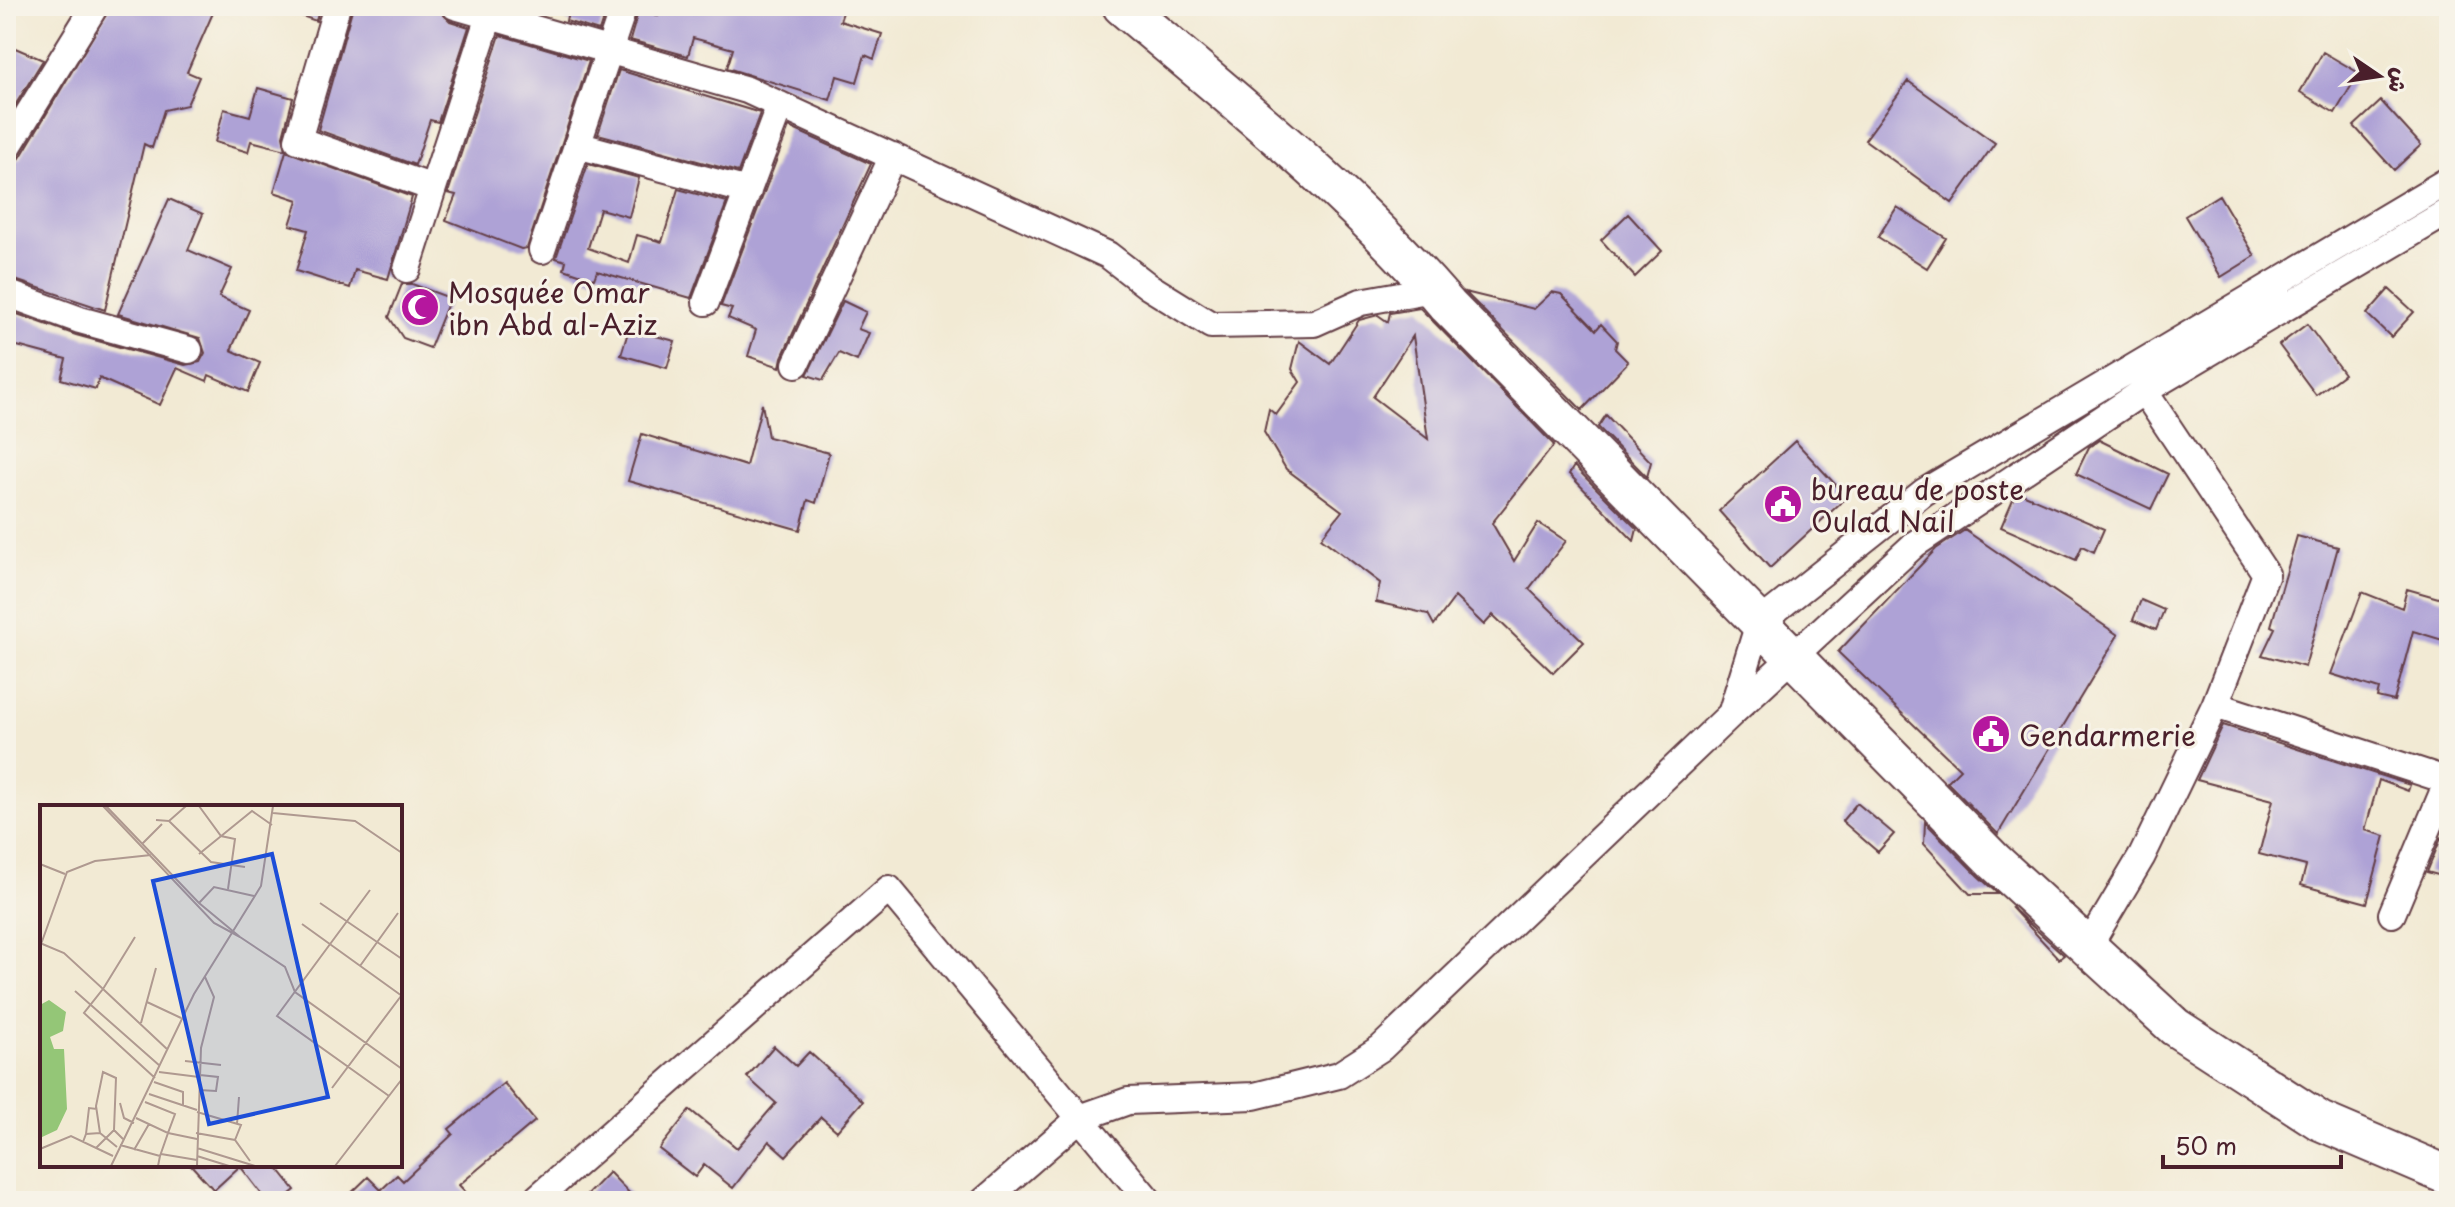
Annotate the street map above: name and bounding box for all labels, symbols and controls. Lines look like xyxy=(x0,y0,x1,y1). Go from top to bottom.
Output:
north arrow xyxy=(2339,36,2419,116)
text: ش xyxy=(2381,65,2419,96)
place label: Mosquée Omar ibn Abd al-Aziz xyxy=(448,270,657,345)
mosque icon: Mosquée Omar ibn Abd al-Aziz xyxy=(399,286,441,328)
place label: bureau de poste Oulad Nail xyxy=(1811,467,2024,542)
public building icon: bureau de poste Oulad Nail xyxy=(1762,483,1804,525)
public building icon: Gendarmerie xyxy=(1970,713,2012,755)
place label: Gendarmerie xyxy=(2019,713,2196,756)
inset map xyxy=(40,805,402,1167)
scale bar xyxy=(2163,1119,2341,1169)
text: 50 m xyxy=(2175,1127,2237,1163)

